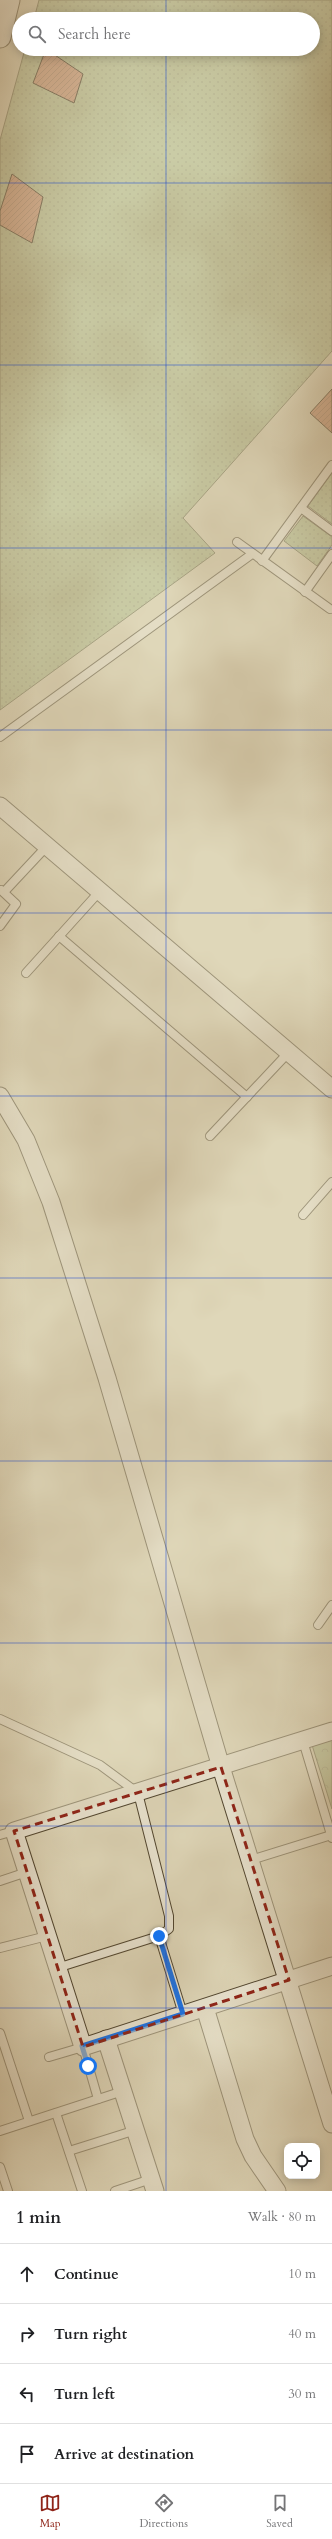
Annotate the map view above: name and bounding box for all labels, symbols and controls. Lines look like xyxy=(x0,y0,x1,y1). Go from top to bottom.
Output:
search box xyxy=(12,12,320,56)
icon: search xyxy=(26,23,48,45)
text: Search here xyxy=(58,24,131,44)
route end xyxy=(150,1927,168,1945)
route start xyxy=(79,2057,97,2075)
map controls xyxy=(284,2143,320,2179)
button: locate xyxy=(284,2143,320,2179)
text: 1 min xyxy=(16,2206,61,2229)
text: Walk · 80 m xyxy=(248,2208,316,2226)
icon: ahead xyxy=(16,2263,38,2285)
text: Continue xyxy=(54,2264,119,2284)
text: 10 m xyxy=(288,2265,316,2283)
icon: right xyxy=(16,2323,38,2345)
text: Turn right xyxy=(54,2324,127,2344)
text: 40 m xyxy=(288,2325,316,2343)
icon: left xyxy=(16,2383,38,2405)
text: Turn left xyxy=(54,2384,115,2404)
text: 30 m xyxy=(288,2385,316,2403)
icon: arrive xyxy=(16,2443,38,2465)
text: Arrive at destination xyxy=(54,2444,194,2464)
tab: Map xyxy=(39,2492,61,2531)
tab: Directions xyxy=(139,2492,188,2531)
tab: Saved xyxy=(266,2492,293,2531)

